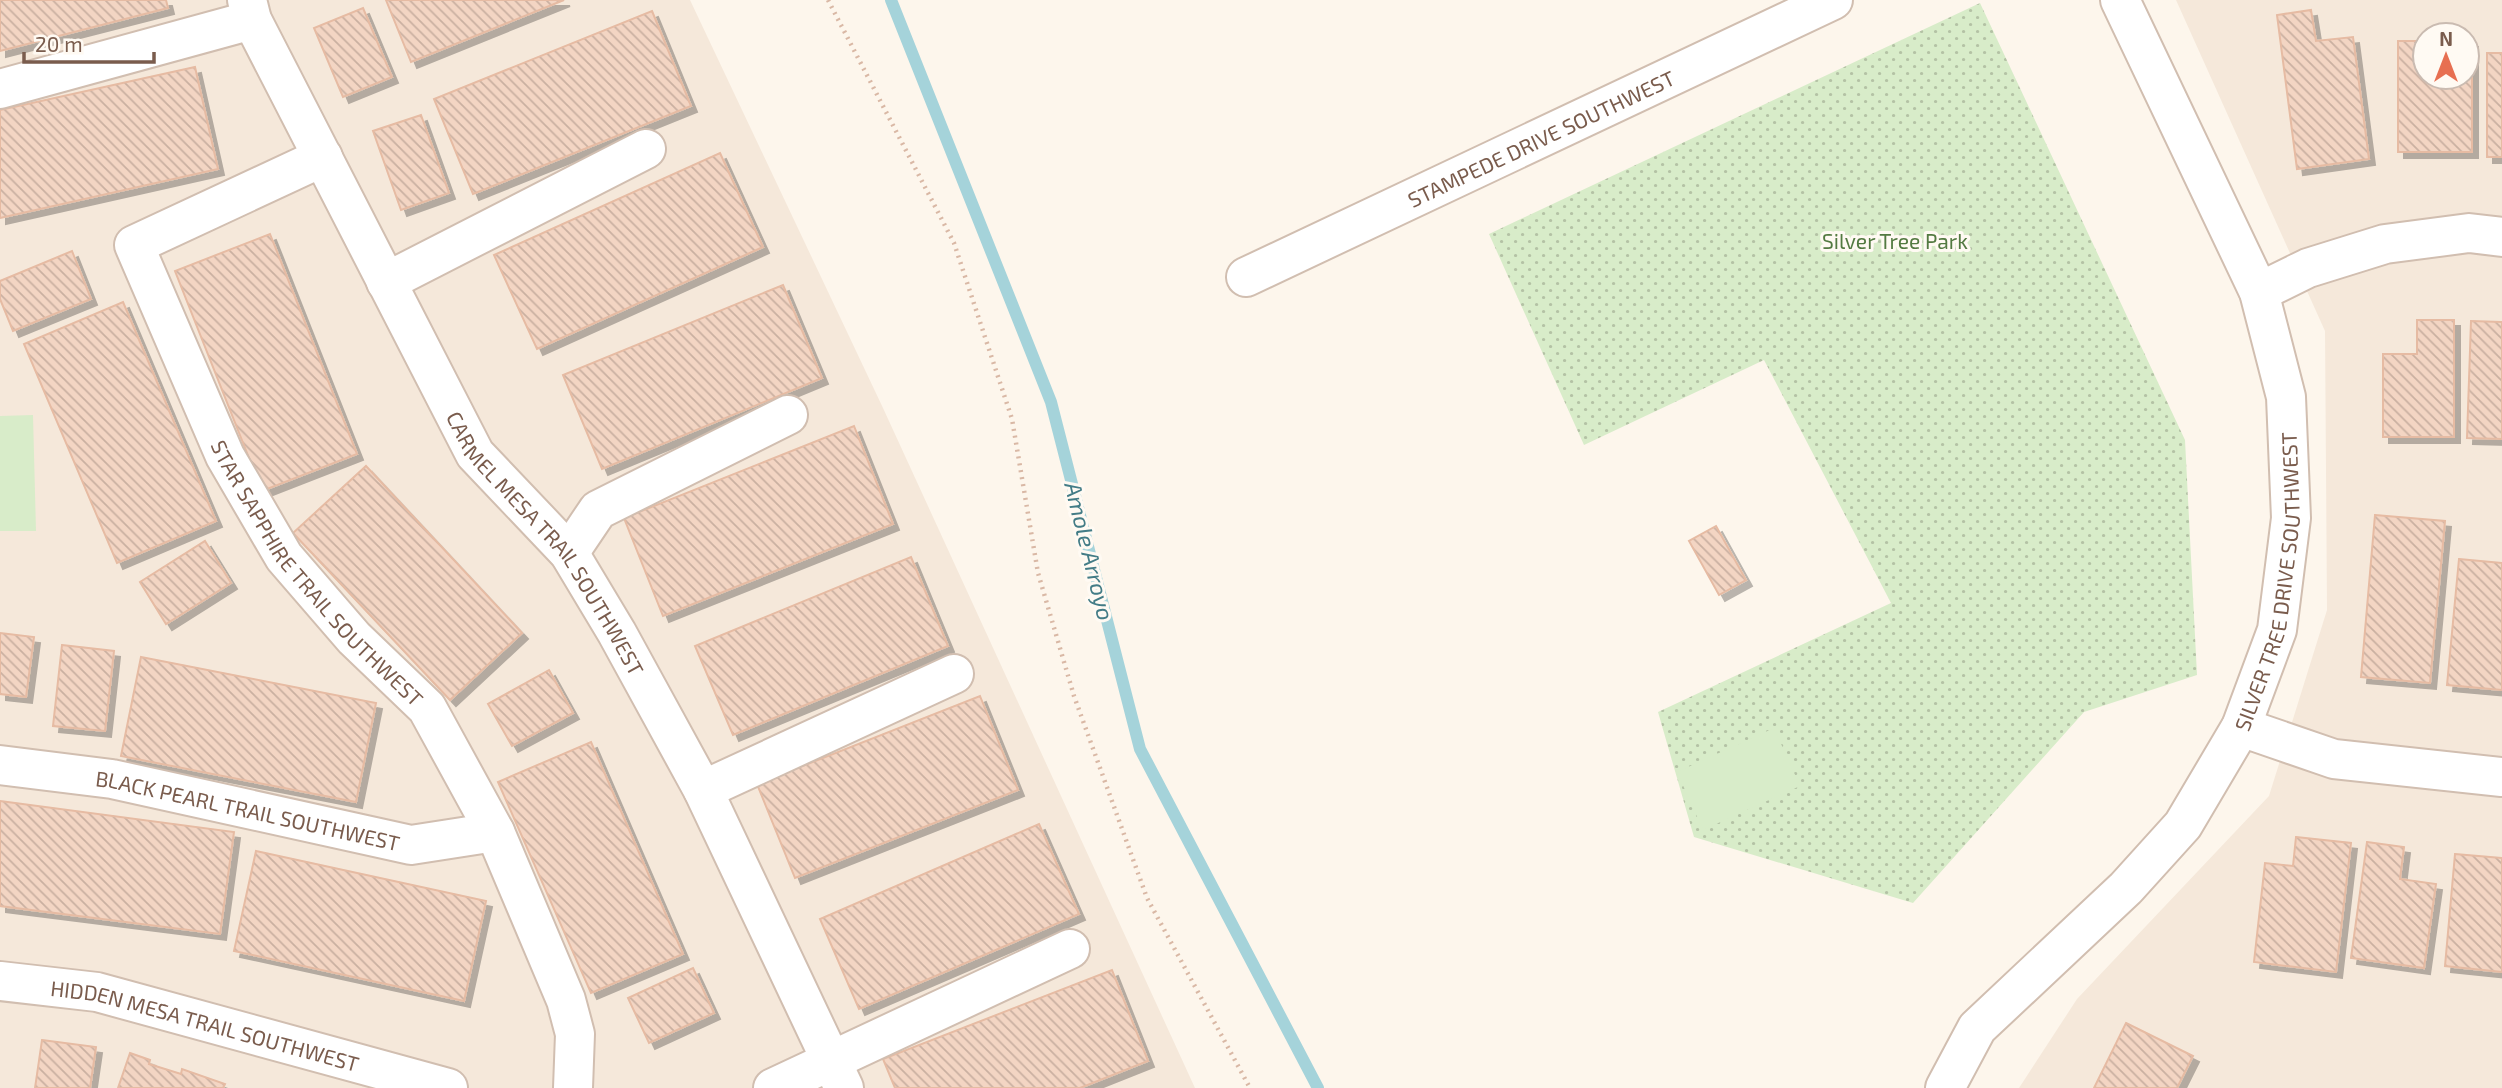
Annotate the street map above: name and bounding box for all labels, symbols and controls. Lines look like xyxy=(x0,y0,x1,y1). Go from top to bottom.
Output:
scale bar xyxy=(24,21,154,65)
north arrow xyxy=(2411,21,2481,91)
text: N xyxy=(2439,27,2453,50)
text: 20 m xyxy=(35,31,83,56)
street label: STAMPEDE DRIVE SOUTHWEST xyxy=(1403,64,1678,212)
park label: Silver Tree Park xyxy=(1822,228,1968,253)
street label: CARMEL MESA TRAIL SOUTHWEST xyxy=(443,407,650,679)
street label: SILVER TREE DRIVE SOUTHWEST xyxy=(2228,432,2304,734)
street label: STAR SAPPHIRE TRAIL SOUTHWEST xyxy=(207,436,429,711)
water label: Amole Arroyo xyxy=(1059,478,1121,623)
street label: BLACK PEARL TRAIL SOUTHWEST xyxy=(94,765,402,855)
street label: HIDDEN MESA TRAIL SOUTHWEST xyxy=(49,974,362,1076)

